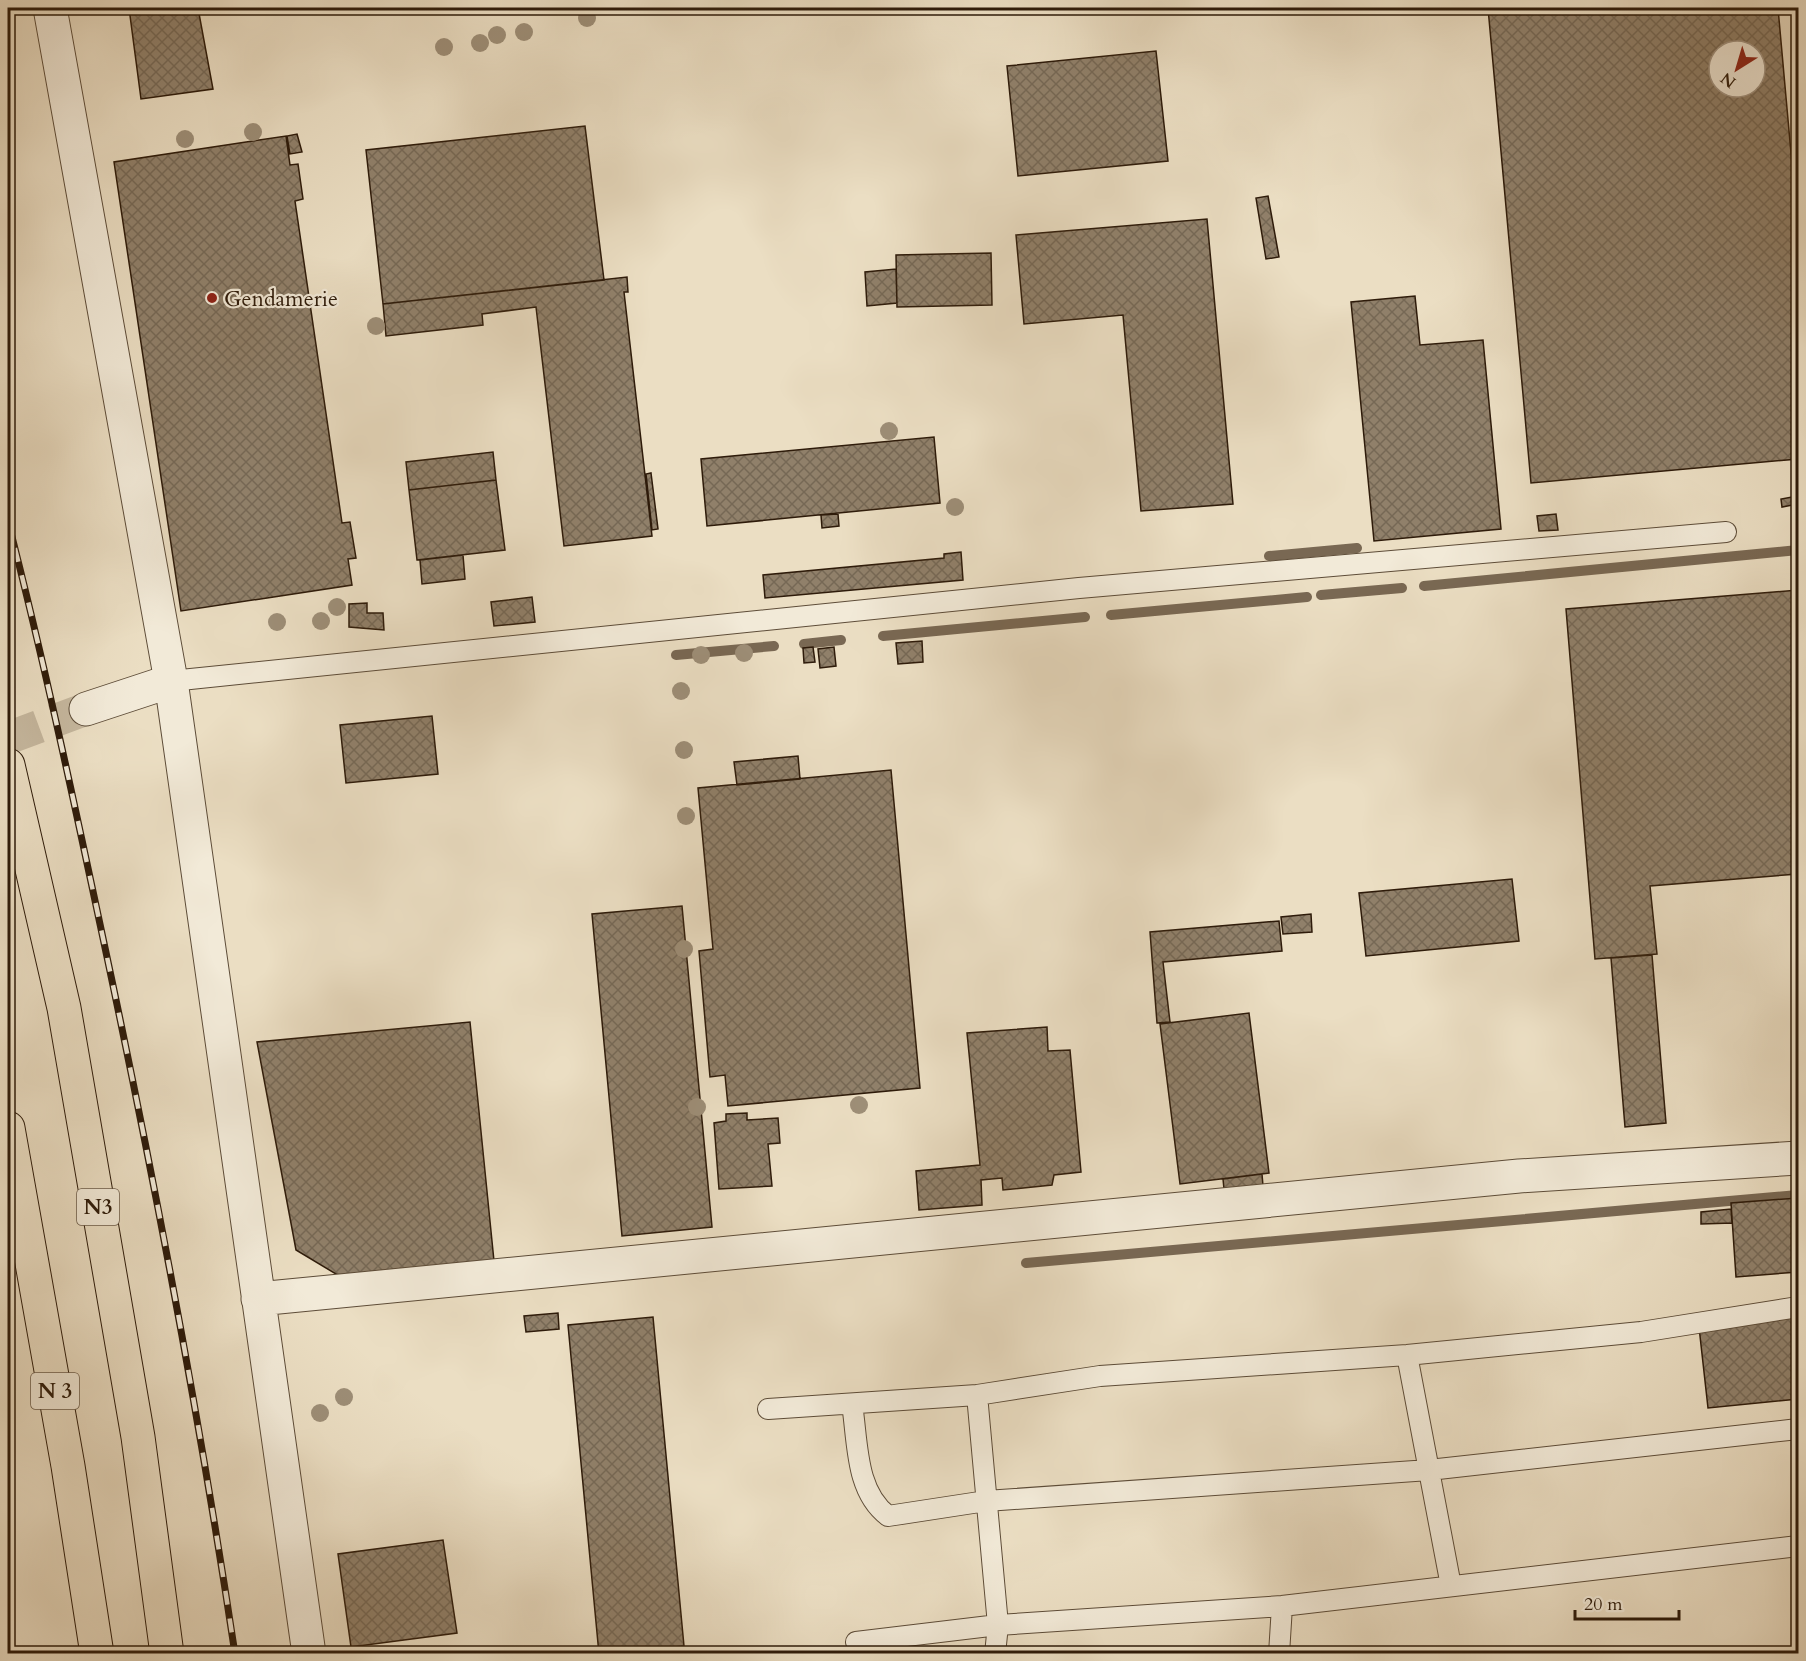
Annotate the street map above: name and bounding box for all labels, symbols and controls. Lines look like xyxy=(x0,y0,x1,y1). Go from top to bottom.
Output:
north arrow xyxy=(1707,39,1767,99)
text: N xyxy=(1716,67,1741,93)
place label: Gendamerie xyxy=(224,284,338,314)
marker: Gendamerie xyxy=(205,291,219,305)
road number: N3 xyxy=(77,1189,119,1225)
road number: N 3 xyxy=(31,1373,79,1409)
scale bar xyxy=(1575,1583,1678,1621)
text: 20 m xyxy=(1584,1592,1623,1617)

